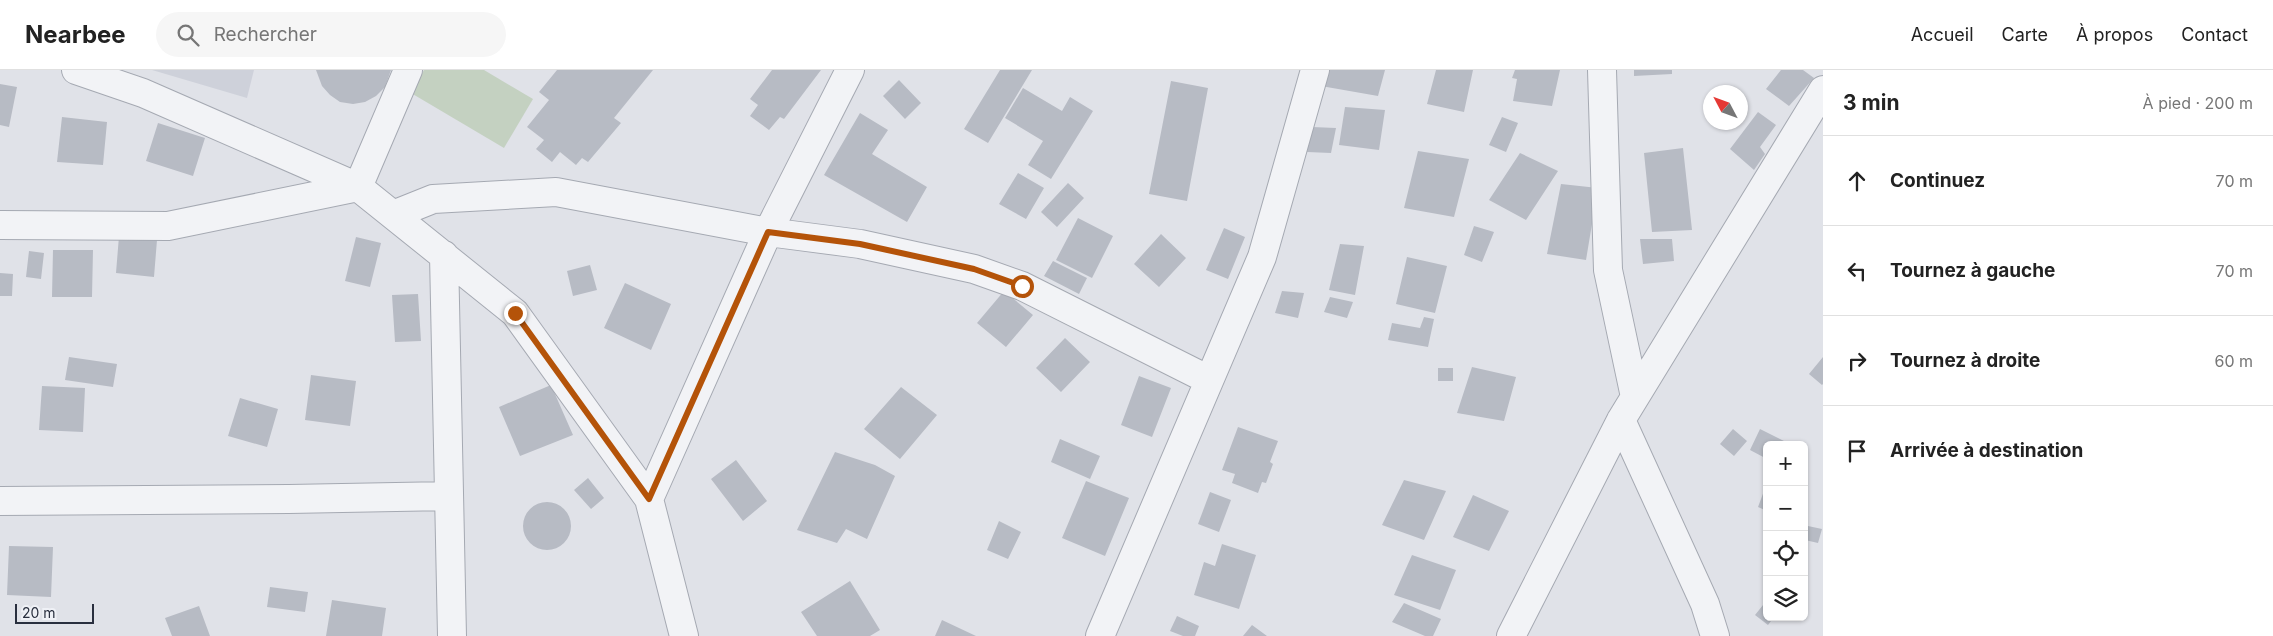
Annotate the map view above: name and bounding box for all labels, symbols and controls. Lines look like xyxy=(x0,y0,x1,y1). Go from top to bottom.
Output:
search box xyxy=(156,12,506,57)
text: Nearbee xyxy=(25,20,126,49)
icon: search xyxy=(174,21,202,49)
text: Rechercher xyxy=(214,23,317,46)
text: Accueil xyxy=(1911,24,1974,45)
text: Carte xyxy=(2002,24,2048,45)
text: À propos xyxy=(2076,24,2153,45)
text: Contact xyxy=(2181,24,2248,45)
north arrow xyxy=(1703,85,1748,130)
text: 3 min xyxy=(1843,90,1899,115)
text: À pied · 200 m xyxy=(2143,93,2253,113)
icon: ahead xyxy=(1843,167,1871,195)
text: Continuez xyxy=(1890,169,1985,192)
text: 70 m xyxy=(2216,171,2253,191)
icon: left xyxy=(1843,257,1871,285)
text: Tournez à gauche xyxy=(1890,259,2055,282)
text: 70 m xyxy=(2216,261,2253,281)
route start xyxy=(1011,275,1034,298)
route end xyxy=(504,302,527,325)
icon: right xyxy=(1843,347,1871,375)
text: Tournez à droite xyxy=(1890,349,2040,372)
text: 60 m xyxy=(2214,351,2253,371)
icon: arrive xyxy=(1843,437,1871,465)
text: Arrivée à destination xyxy=(1890,439,2083,462)
map controls xyxy=(1763,441,1808,621)
button: + xyxy=(1763,441,1808,486)
button: − xyxy=(1763,486,1808,531)
button: locate xyxy=(1763,531,1808,576)
button: layers xyxy=(1763,576,1808,621)
scale bar xyxy=(15,601,94,624)
text: 20 m xyxy=(22,604,56,621)

